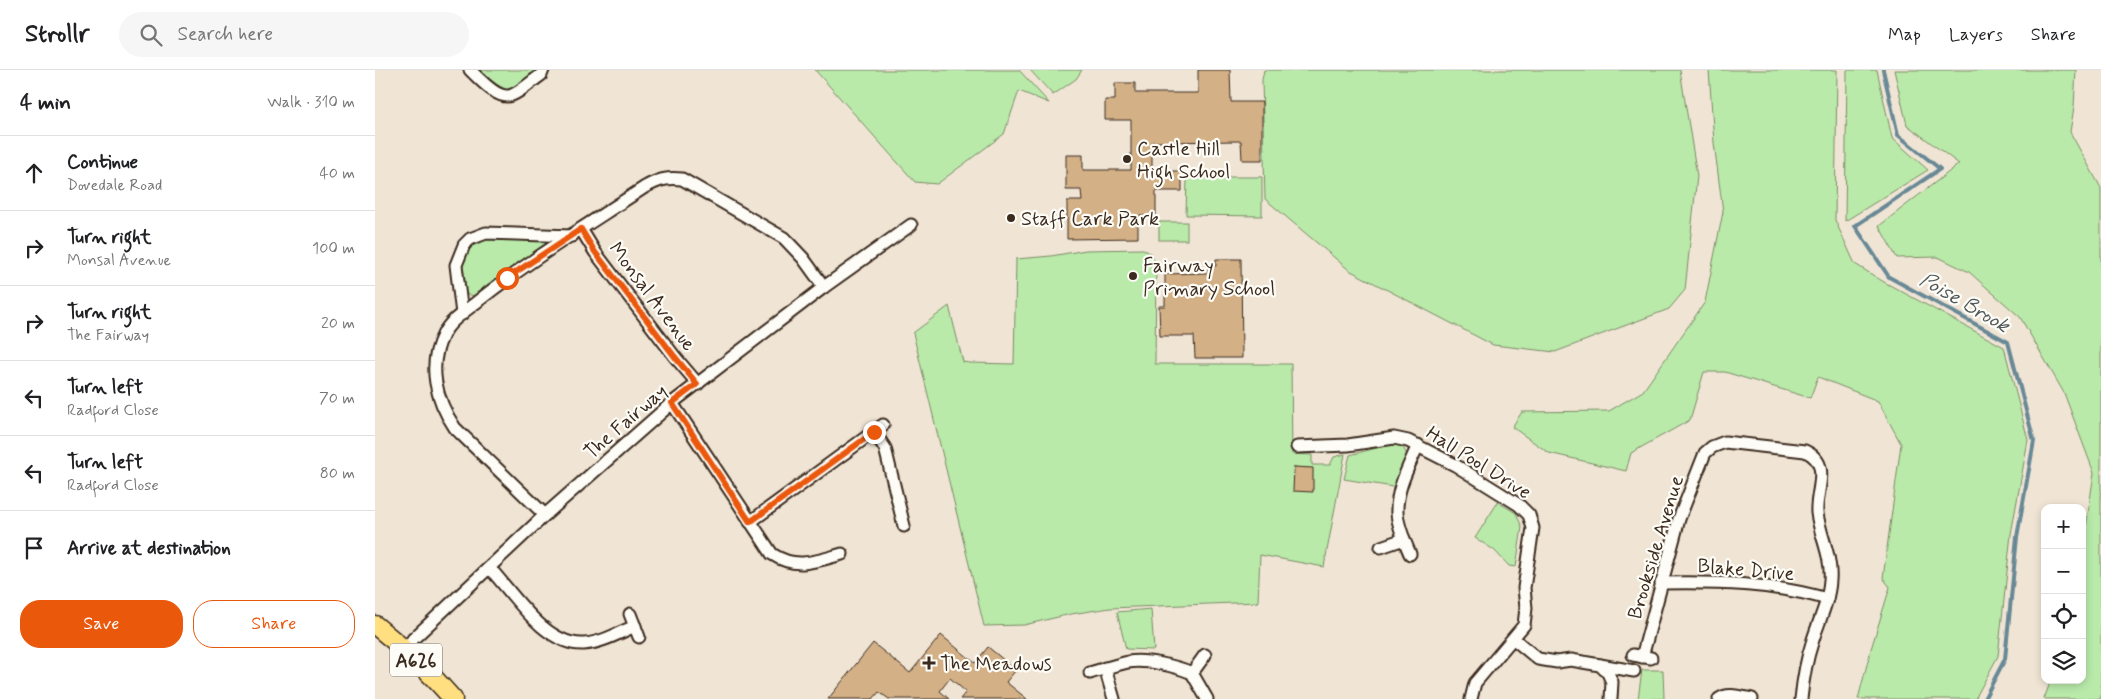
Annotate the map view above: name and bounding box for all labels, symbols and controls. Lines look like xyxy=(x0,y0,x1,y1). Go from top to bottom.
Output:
search box xyxy=(119,12,469,57)
text: Strollr xyxy=(25,19,89,50)
icon: search xyxy=(137,21,165,49)
text: Search here xyxy=(177,22,273,47)
text: Map xyxy=(1888,23,1921,47)
text: Layers xyxy=(1949,23,2003,47)
text: Share xyxy=(2031,23,2076,47)
text: 4 min xyxy=(20,89,71,117)
text: Walk · 310 m xyxy=(267,92,355,113)
place label: Castle Hill High School xyxy=(1137,136,1230,188)
text: Continue xyxy=(67,150,138,175)
marker: Castle Hill High School xyxy=(1121,153,1133,165)
icon: ahead xyxy=(20,159,48,187)
text: 40 m xyxy=(319,163,355,184)
text: Dovedale Road xyxy=(67,175,162,196)
place label: Staff Cark Park xyxy=(1021,206,1159,233)
marker: Staff Cark Park xyxy=(1005,212,1017,224)
text: Turn right xyxy=(67,225,151,250)
icon: right xyxy=(20,234,48,262)
street label: Monsal Avenue xyxy=(602,237,702,357)
text: 100 m xyxy=(312,238,355,259)
text: Monsal Avenue xyxy=(67,250,171,271)
place label: Fairway Primary School xyxy=(1143,253,1275,303)
water label: Poise Brook xyxy=(1915,266,2016,340)
route start xyxy=(496,267,519,290)
marker: Fairway Primary School xyxy=(1127,270,1139,282)
text: Turn right xyxy=(67,300,151,325)
icon: right xyxy=(20,309,48,337)
text: 20 m xyxy=(321,313,355,334)
text: The Fairway xyxy=(67,325,149,346)
text: Turn left xyxy=(67,375,143,400)
street label: The Fairway xyxy=(578,378,674,466)
icon: left xyxy=(20,384,48,412)
text: 70 m xyxy=(319,388,355,409)
text: Radford Close xyxy=(67,400,159,421)
street label: Hall Pool Drive xyxy=(1420,420,1536,506)
route end xyxy=(863,421,886,444)
text: Turn left xyxy=(67,450,143,475)
icon: left xyxy=(20,459,48,487)
text: 80 m xyxy=(320,463,355,484)
street label: Brookside Avenue xyxy=(1622,472,1691,623)
text: Radford Close xyxy=(67,475,159,496)
map controls xyxy=(2041,504,2086,684)
button: + xyxy=(2041,504,2086,549)
icon: arrive xyxy=(20,534,48,562)
text: Arrive at destination xyxy=(67,536,231,561)
button: − xyxy=(2041,549,2086,594)
street label: Blake Drive xyxy=(1696,553,1796,588)
button: locate xyxy=(2041,594,2086,639)
button: Save xyxy=(20,600,183,648)
button: Share xyxy=(193,600,355,648)
button: layers xyxy=(2041,639,2086,684)
road number: A626 xyxy=(390,644,442,676)
place label: The Meadows xyxy=(940,651,1052,678)
marker: The Meadows xyxy=(922,656,936,670)

